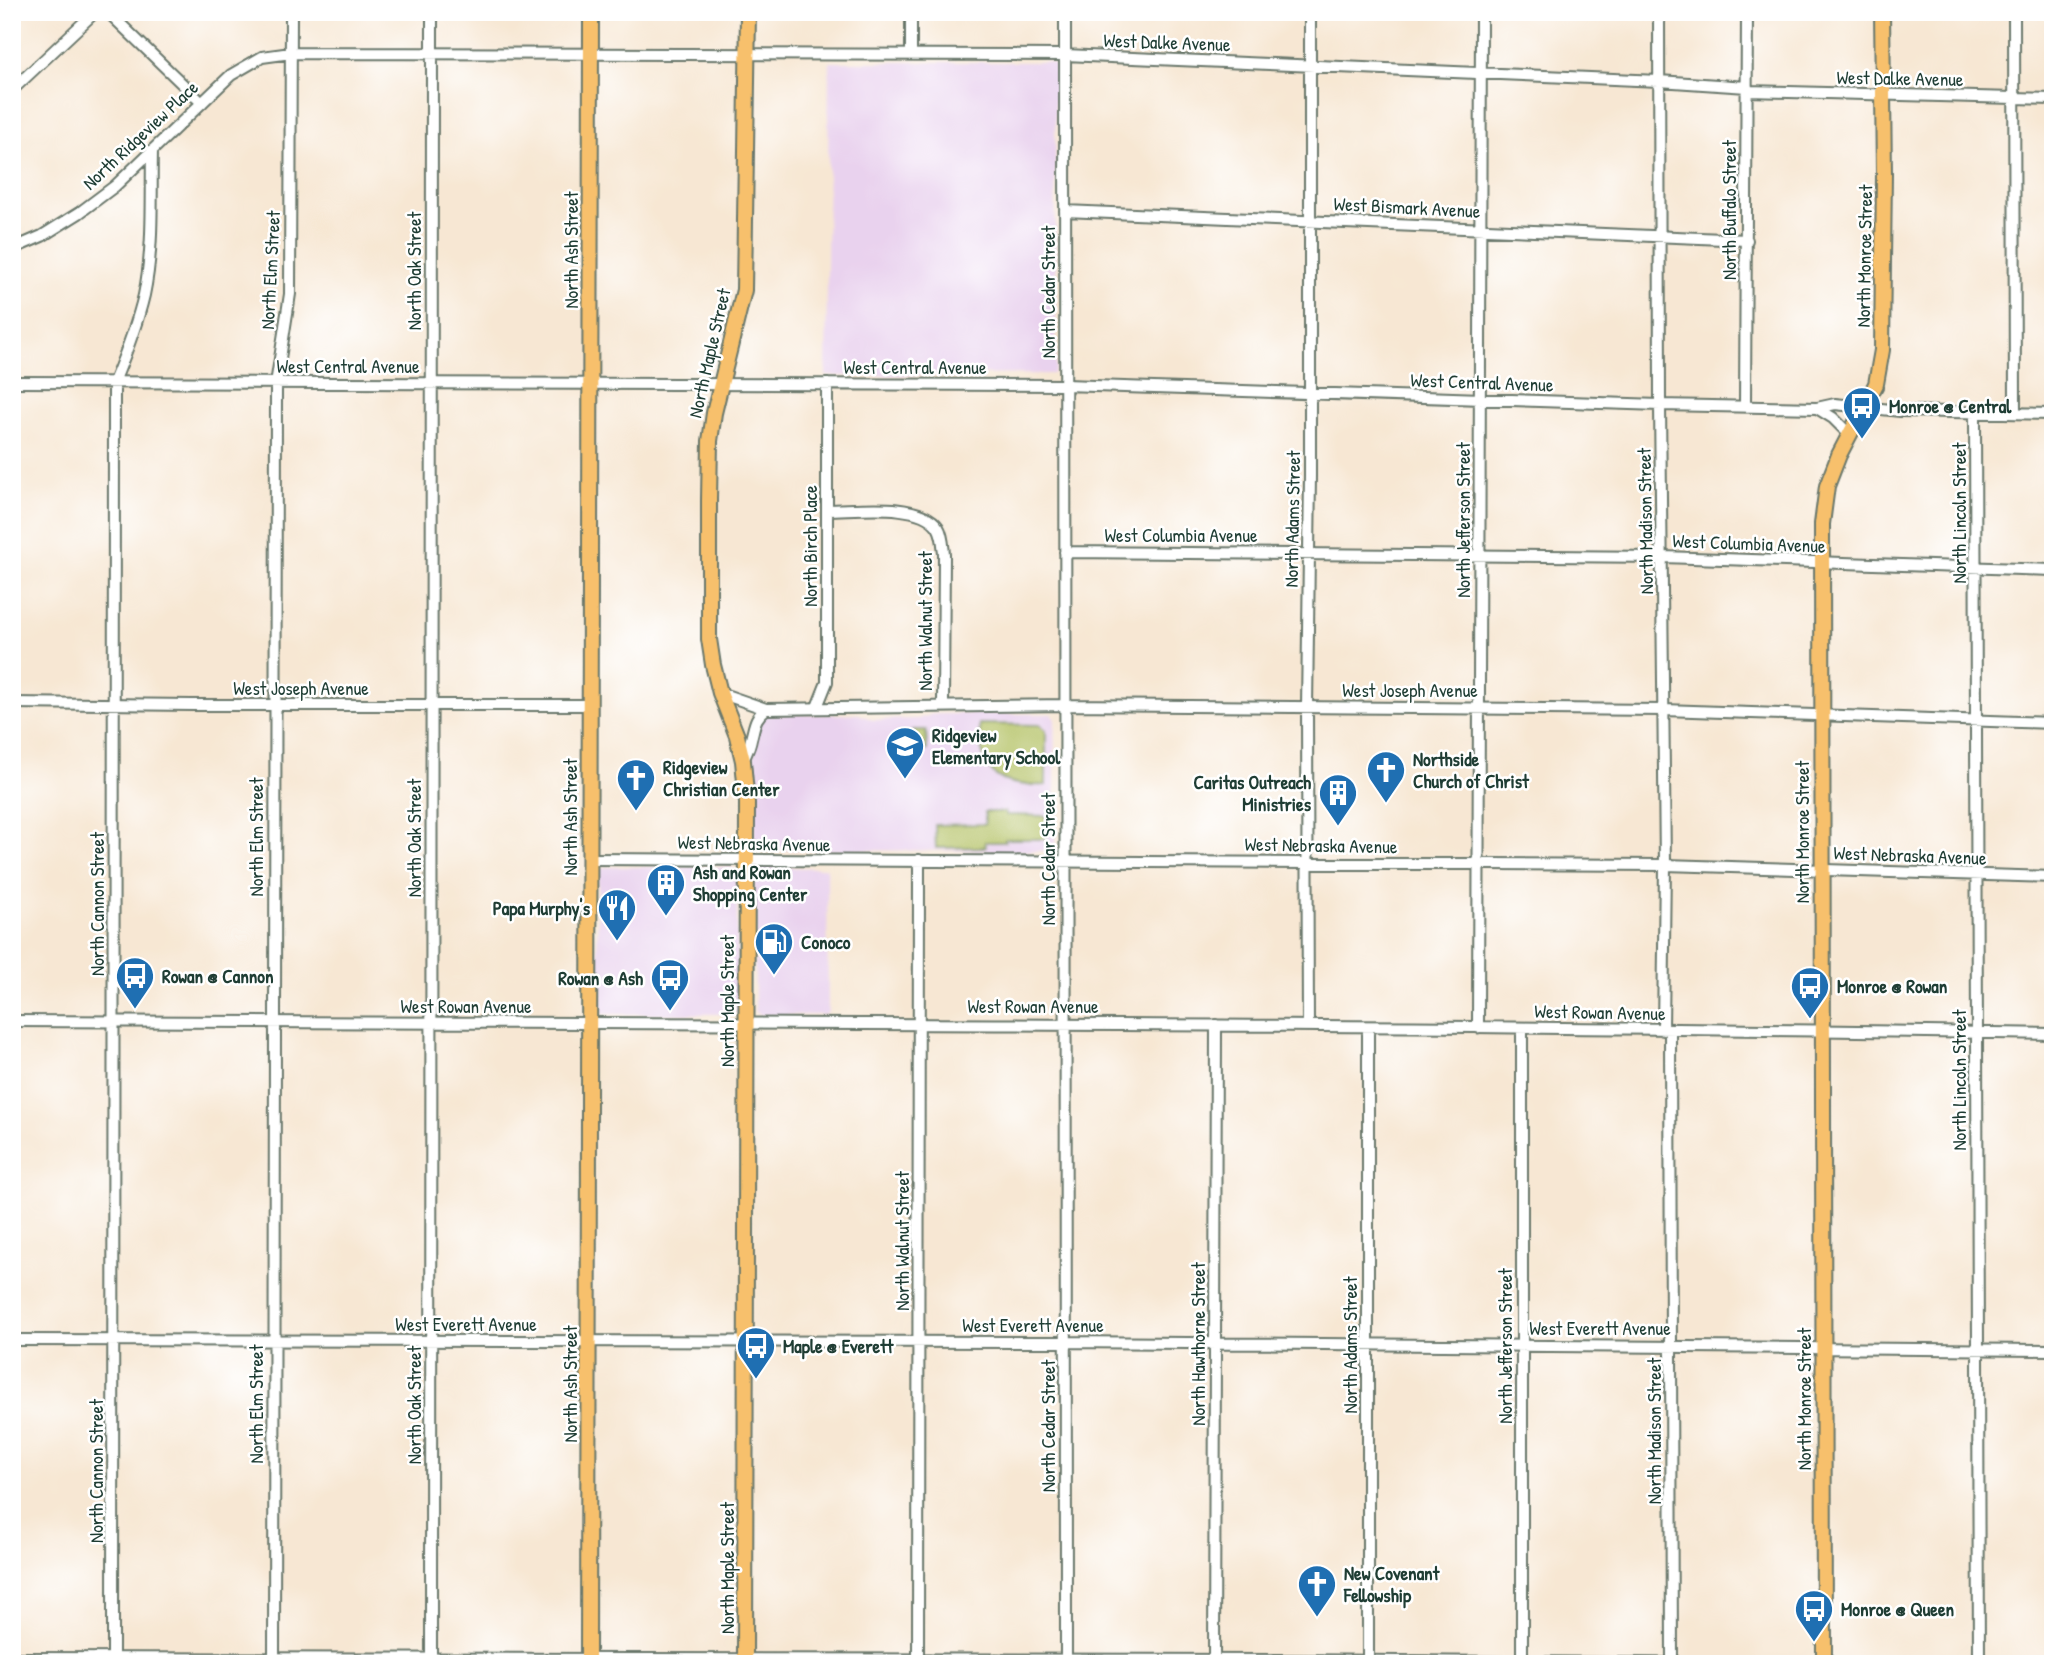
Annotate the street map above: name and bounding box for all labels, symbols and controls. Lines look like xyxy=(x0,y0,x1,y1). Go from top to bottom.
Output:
street label: West Dalke Avenue xyxy=(1103,27,1231,57)
street label: West Dalke Avenue xyxy=(1836,64,1964,92)
street label: North Ridgeview Place xyxy=(76,74,204,195)
street label: North Buffalo Street xyxy=(1716,140,1742,280)
street label: North Monroe Street xyxy=(1850,184,1878,328)
street label: West Bismark Avenue xyxy=(1333,190,1481,224)
street label: North Ash Street xyxy=(558,191,584,309)
street label: North Elm Street xyxy=(254,209,286,330)
street label: North Oak Street xyxy=(401,211,427,330)
street label: North Cedar Street xyxy=(1035,225,1061,358)
street label: North Maple Street xyxy=(681,285,737,420)
street label: West Central Avenue xyxy=(277,353,420,379)
street label: West Central Avenue xyxy=(844,354,987,380)
street label: West Central Avenue xyxy=(1410,367,1554,398)
bus stop icon: Monroe @ Central xyxy=(1841,385,1883,440)
place label: Monroe @ Central xyxy=(1889,393,2012,419)
street label: North Jefferson Street xyxy=(1450,442,1476,598)
street label: North Lincoln Street xyxy=(1946,442,1972,584)
street label: North Madison Street xyxy=(1631,447,1659,594)
street label: North Adams Street xyxy=(1278,450,1306,588)
street label: North Birch Place xyxy=(797,485,823,607)
street label: West Columbia Avenue xyxy=(1104,522,1258,548)
street label: West Columbia Avenue xyxy=(1672,527,1826,559)
street label: North Walnut Street xyxy=(912,551,938,691)
street label: West Joseph Avenue xyxy=(233,675,369,701)
street label: West Joseph Avenue xyxy=(1342,677,1478,703)
place label: Ridgeview Elementary School xyxy=(932,722,1061,771)
school or university icon: Ridgeview Elementary School xyxy=(884,725,926,780)
place label: Northside Church of Christ xyxy=(1413,746,1530,794)
church icon: Northside Church of Christ xyxy=(1365,749,1407,804)
place label: Ridgeview Christian Center xyxy=(663,754,780,802)
church icon: Ridgeview Christian Center xyxy=(615,757,657,812)
street label: North Ash Street xyxy=(557,758,583,876)
street label: North Monroe Street xyxy=(1789,760,1815,903)
place label: Caritas Outreach Ministries xyxy=(1194,769,1312,817)
building icon: Caritas Outreach Ministries xyxy=(1317,772,1359,827)
street label: North Elm Street xyxy=(243,777,269,896)
street label: North Oak Street xyxy=(401,778,427,897)
street label: North Cedar Street xyxy=(1035,792,1061,925)
street label: West Nebraska Avenue xyxy=(677,829,831,857)
street label: West Nebraska Avenue xyxy=(1244,831,1398,859)
street label: North Cannon Street xyxy=(84,832,110,976)
street label: West Nebraska Avenue xyxy=(1833,839,1987,871)
place label: Ash and Rowan Shopping Center xyxy=(693,859,808,908)
building icon: Ash and Rowan Shopping Center xyxy=(645,862,687,917)
restaurant icon: Papa Murphy's xyxy=(596,887,638,942)
place label: Papa Murphy's xyxy=(493,895,591,922)
fuel station icon: Conoco xyxy=(753,921,795,976)
place label: Conoco xyxy=(801,929,851,955)
street label: North Maple Street xyxy=(714,935,740,1067)
bus stop icon: Rowan @ Cannon xyxy=(114,955,156,1010)
bus stop icon: Rowan @ Ash xyxy=(649,957,691,1012)
place label: Rowan @ Cannon xyxy=(162,963,274,989)
place label: Rowan @ Ash xyxy=(558,965,643,991)
bus stop icon: Monroe @ Rowan xyxy=(1789,965,1831,1020)
place label: Monroe @ Rowan xyxy=(1837,973,1948,999)
street label: West Rowan Avenue xyxy=(400,993,532,1019)
street label: West Rowan Avenue xyxy=(967,993,1099,1019)
street label: West Rowan Avenue xyxy=(1534,998,1666,1026)
street label: North Lincoln Street xyxy=(1946,1009,1972,1151)
street label: North Walnut Street xyxy=(889,1171,915,1311)
street label: North Hawthorne Street xyxy=(1185,1262,1211,1426)
street label: North Jefferson Street xyxy=(1492,1268,1518,1424)
street label: North Adams Street xyxy=(1337,1276,1363,1413)
street label: West Everett Avenue xyxy=(395,1311,537,1337)
street label: West Everett Avenue xyxy=(962,1312,1104,1338)
street label: West Everett Avenue xyxy=(1529,1315,1671,1341)
street label: North Ash Street xyxy=(557,1325,583,1443)
bus stop icon: Maple @ Everett xyxy=(735,1325,777,1380)
street label: North Monroe Street xyxy=(1791,1327,1817,1470)
place label: Maple @ Everett xyxy=(783,1333,895,1360)
street label: North Elm Street xyxy=(243,1344,269,1463)
street label: North Oak Street xyxy=(401,1345,427,1464)
street label: North Madison Street xyxy=(1641,1357,1667,1504)
street label: North Cedar Street xyxy=(1035,1359,1061,1492)
street label: North Cannon Street xyxy=(83,1399,109,1543)
street label: North Maple Street xyxy=(714,1502,740,1634)
place label: New Covenant Fellowship xyxy=(1343,1560,1441,1609)
church icon: New Covenant Fellowship xyxy=(1296,1563,1338,1618)
bus stop icon: Monroe @ Queen xyxy=(1793,1588,1835,1643)
place label: Monroe @ Queen xyxy=(1841,1596,1954,1622)

